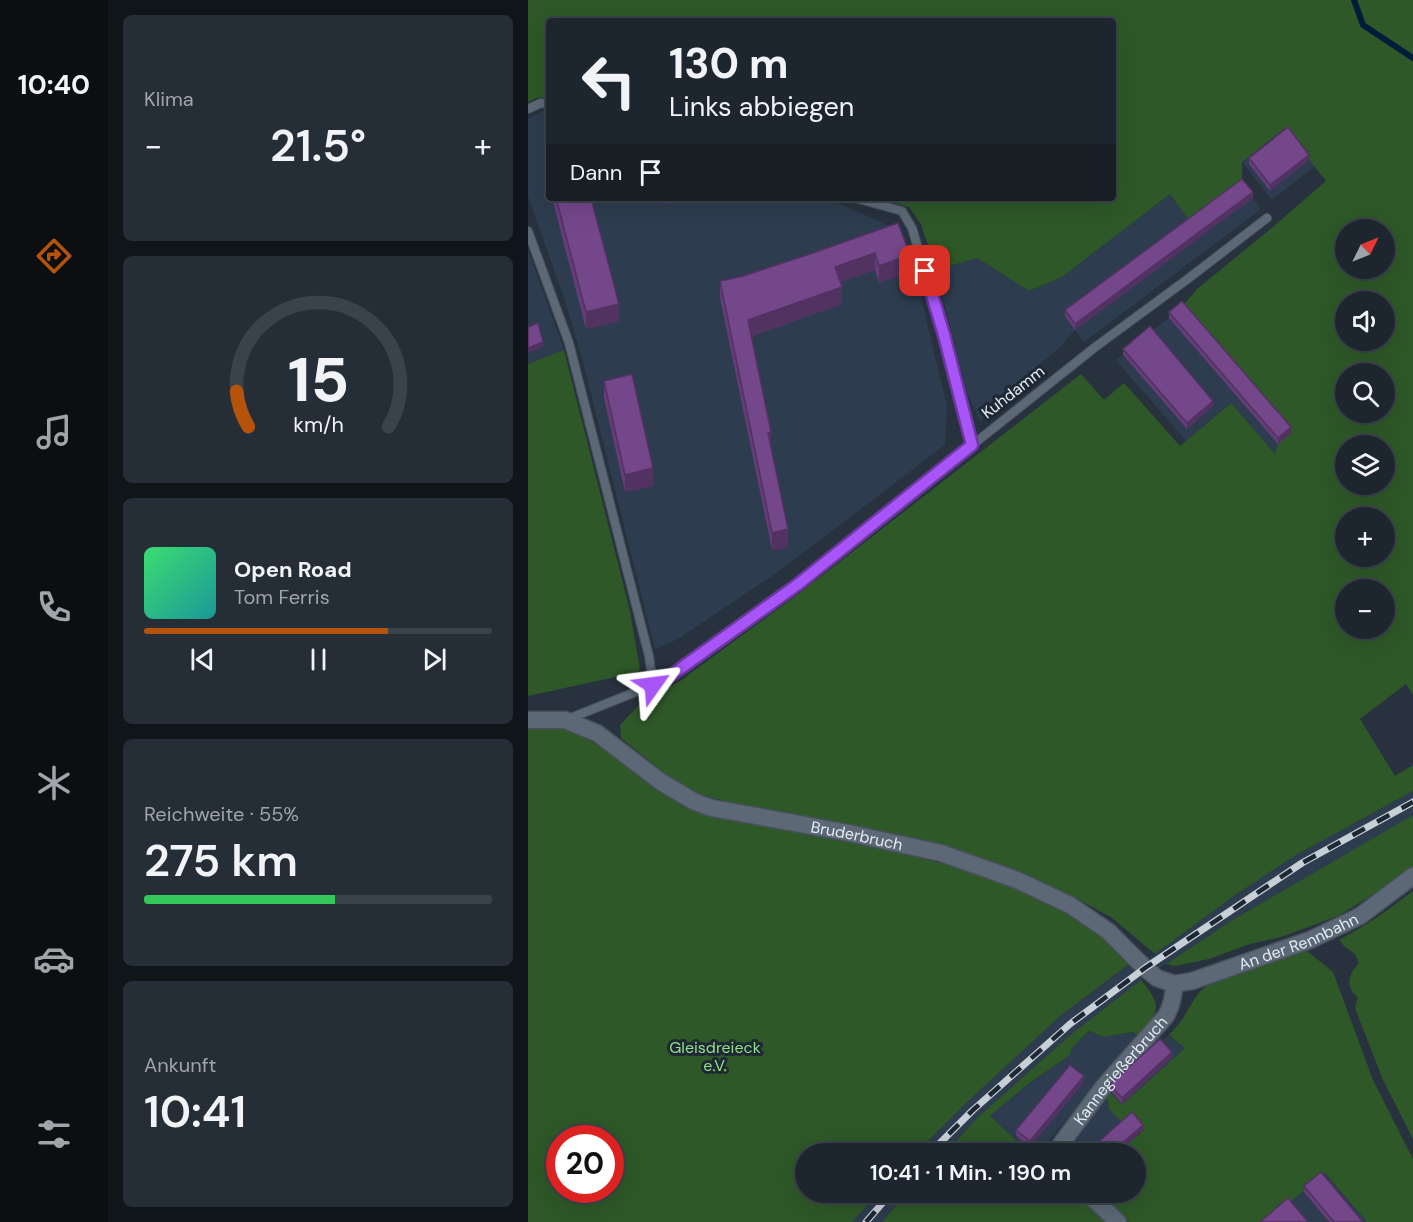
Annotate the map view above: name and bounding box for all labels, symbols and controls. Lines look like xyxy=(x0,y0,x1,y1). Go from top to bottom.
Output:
text: 130 m xyxy=(669,36,789,91)
icon: left xyxy=(570,42,648,120)
text: 10:40 xyxy=(18,67,90,102)
text: Klima xyxy=(144,86,194,112)
text: Links abbiegen xyxy=(669,89,854,124)
text: 21.5° xyxy=(270,116,366,175)
text: − xyxy=(144,124,162,167)
text: + xyxy=(474,124,492,167)
icon: arrive xyxy=(634,156,667,189)
text: Dann xyxy=(570,158,622,187)
north arrow xyxy=(1335,219,1395,279)
map controls xyxy=(1335,219,1395,639)
icon: directions xyxy=(33,235,75,277)
pin xyxy=(899,245,950,296)
icon: arrive xyxy=(908,254,941,287)
button: sound xyxy=(1335,291,1395,351)
text: 15 xyxy=(287,339,349,420)
street label: Kuhdamm xyxy=(977,361,1049,423)
button: search xyxy=(1335,363,1395,423)
icon: music xyxy=(33,411,75,453)
text: km/h xyxy=(293,411,343,439)
button: layers xyxy=(1335,435,1395,495)
button: + xyxy=(1335,507,1395,567)
text: Open Road xyxy=(234,555,352,584)
button: − xyxy=(1335,579,1395,639)
text: Tom Ferris xyxy=(234,584,330,610)
icon: phone xyxy=(33,586,75,628)
icon: previous xyxy=(186,643,219,676)
icon: pause xyxy=(302,643,335,676)
icon: next xyxy=(418,643,451,676)
position arrow xyxy=(621,653,685,717)
icon: climate xyxy=(33,762,75,804)
text: Reichweite · 55% xyxy=(144,801,299,827)
street label: Bruderbruch xyxy=(809,816,905,855)
text: 275 km xyxy=(144,831,298,890)
street label: An der Rennbahn xyxy=(1236,908,1361,975)
icon: car xyxy=(33,938,75,980)
street label: Kannegießerbruch xyxy=(1068,1011,1172,1129)
park label: Gleisdreieck e.V. xyxy=(669,1037,761,1076)
text: Ankunft xyxy=(144,1052,216,1078)
text: 10:41 xyxy=(144,1082,246,1141)
icon: filters xyxy=(33,1113,75,1155)
speed limit sign: 20 xyxy=(546,1125,624,1203)
text: 10:41 · 1 Min. · 190 m xyxy=(870,1158,1071,1187)

